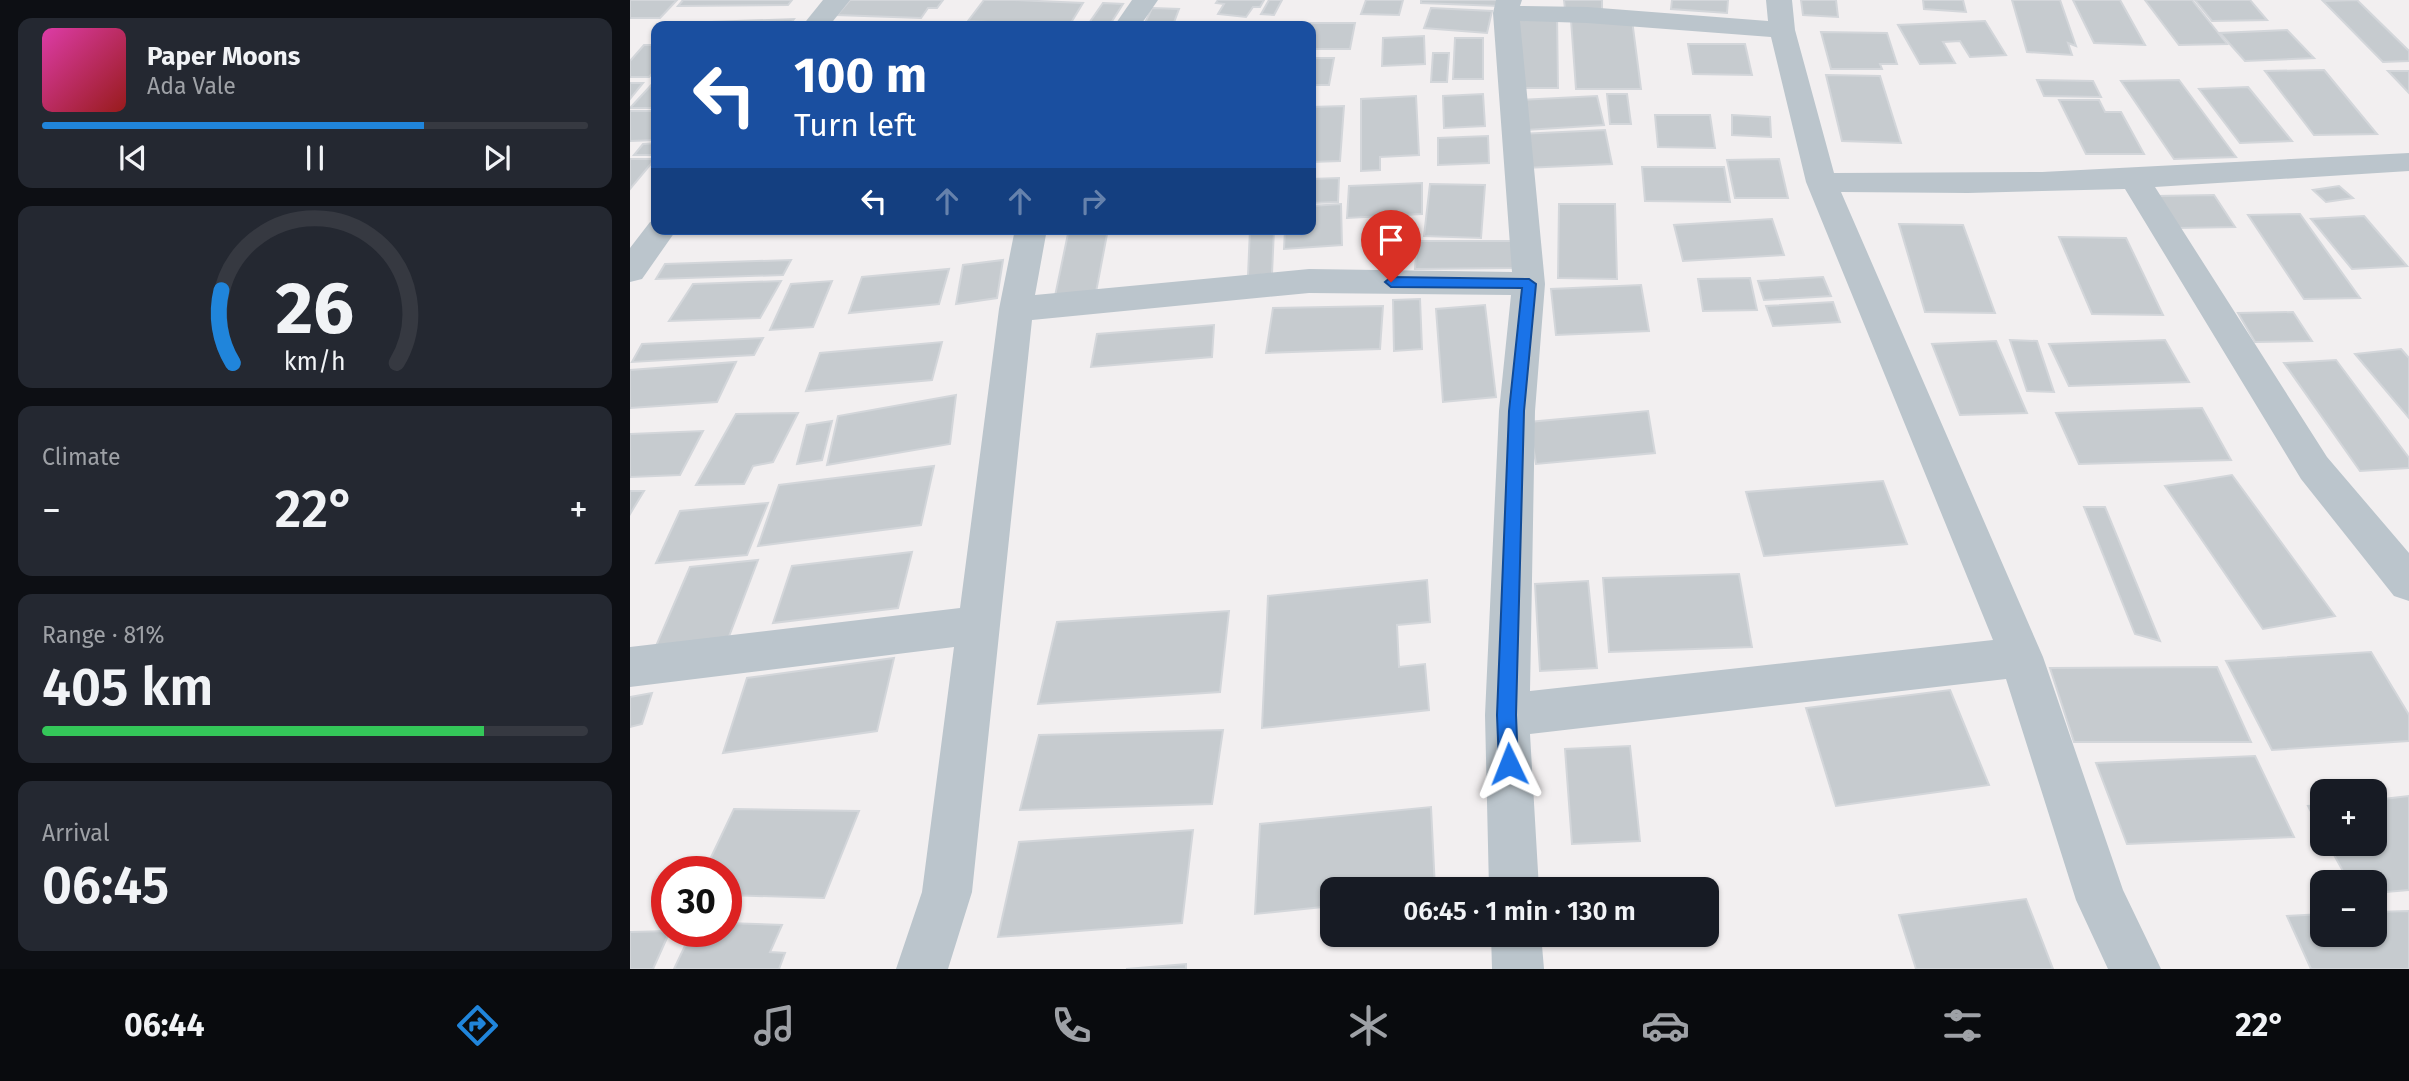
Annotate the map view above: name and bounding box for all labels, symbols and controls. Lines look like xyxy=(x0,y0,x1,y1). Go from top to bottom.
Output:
text: Paper Moons xyxy=(147,41,300,72)
text: 100 m xyxy=(794,46,927,105)
icon: left xyxy=(679,49,770,140)
text: Ada Vale xyxy=(147,72,236,100)
text: Turn left xyxy=(794,106,916,144)
icon: previous xyxy=(114,139,152,177)
icon: pause xyxy=(296,139,334,177)
icon: next xyxy=(478,139,516,177)
icon: left xyxy=(855,182,893,220)
icon: ahead xyxy=(928,182,966,220)
icon: ahead xyxy=(1001,182,1039,220)
icon: right xyxy=(1074,182,1112,220)
pin xyxy=(1361,210,1421,282)
icon: arrive xyxy=(1372,221,1410,259)
text: 26 xyxy=(276,265,354,352)
text: km/h xyxy=(284,347,346,377)
text: Climate xyxy=(42,443,121,471)
text: 22° xyxy=(275,478,355,541)
text: − xyxy=(42,487,61,533)
text: + xyxy=(569,487,588,533)
text: Range · 81% xyxy=(42,621,164,649)
text: 405 km xyxy=(42,656,213,719)
position arrow xyxy=(1472,727,1546,801)
map controls xyxy=(2310,779,2387,947)
button: + xyxy=(2310,779,2387,856)
text: Arrival xyxy=(42,819,109,847)
text: 06:45 xyxy=(42,854,169,917)
speed limit sign: 30 xyxy=(651,856,742,947)
button: − xyxy=(2310,870,2387,947)
text: 06:45 · 1 min · 130 m xyxy=(1403,896,1636,927)
icon: directions xyxy=(453,1001,502,1050)
icon: music xyxy=(750,1001,799,1050)
icon: phone xyxy=(1047,1001,1096,1050)
icon: climate xyxy=(1344,1001,1393,1050)
icon: car xyxy=(1641,1001,1690,1050)
icon: filters xyxy=(1938,1001,1987,1050)
text: 06:44 xyxy=(124,1006,205,1044)
text: 22° xyxy=(2235,1006,2285,1044)

